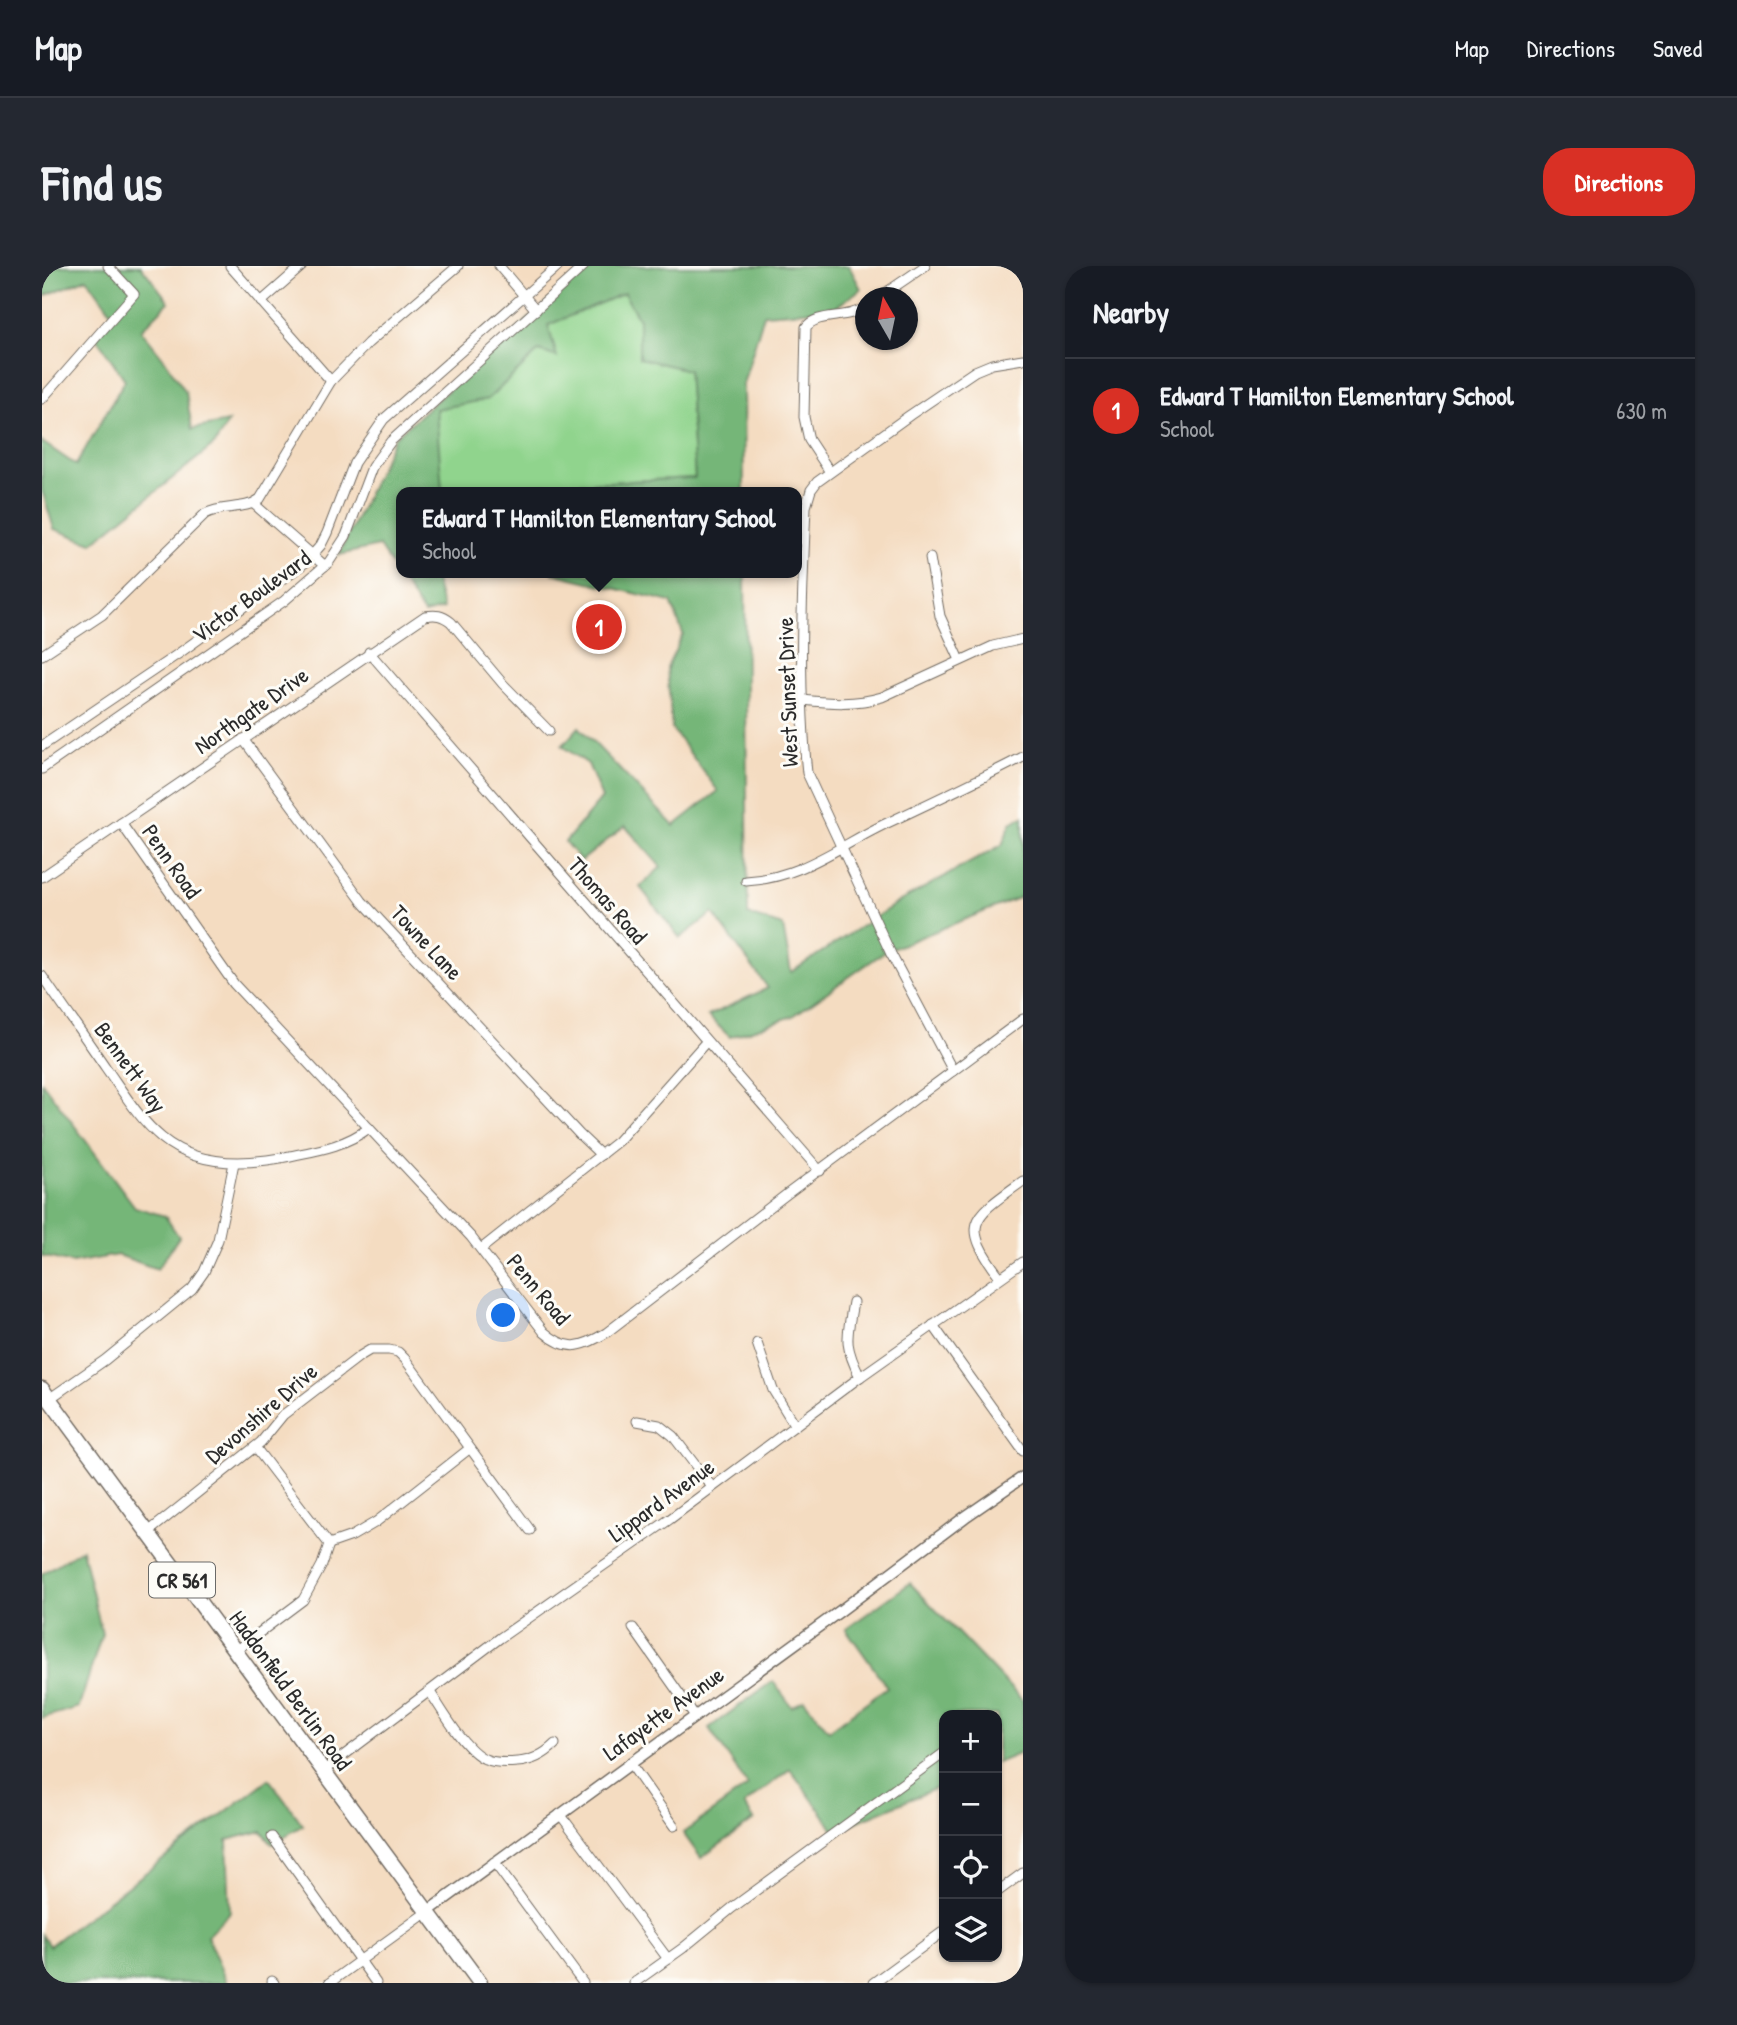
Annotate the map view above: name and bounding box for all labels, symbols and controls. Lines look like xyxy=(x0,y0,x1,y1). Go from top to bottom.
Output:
text: Map xyxy=(35,26,82,70)
text: Map xyxy=(1455,32,1489,64)
text: Directions xyxy=(1527,32,1615,64)
text: Saved xyxy=(1653,32,1702,64)
button: Directions xyxy=(1543,148,1695,216)
text: Find us xyxy=(42,149,162,215)
north arrow xyxy=(855,287,918,350)
text: Nearby xyxy=(1093,292,1169,332)
text: Edward T Hamilton Elementary School xyxy=(1160,378,1514,413)
text: 1 xyxy=(1112,395,1120,426)
text: 630 m xyxy=(1616,395,1667,426)
text: School xyxy=(1160,413,1214,444)
popup xyxy=(396,487,802,578)
text: Edward T Hamilton Elementary School xyxy=(422,500,776,535)
text: School xyxy=(422,535,476,566)
street label: Victor Boulevard xyxy=(185,542,317,650)
pin: 1 xyxy=(576,601,622,653)
street label: West Sunset Drive xyxy=(769,616,805,768)
street label: Northgate Drive xyxy=(188,659,314,761)
street label: Penn Road xyxy=(135,818,209,904)
street label: Thomas Road xyxy=(561,850,655,950)
street label: Towne Lane xyxy=(384,898,470,986)
street label: Bennett Way xyxy=(88,1015,174,1119)
street label: Penn Road xyxy=(500,1247,578,1331)
your location xyxy=(486,1298,520,1332)
street label: Devonshire Drive xyxy=(198,1356,324,1470)
street label: Lippard Avenue xyxy=(602,1451,720,1549)
road number: CR 561 xyxy=(149,1562,215,1598)
street label: Haddonfield Berlin Road xyxy=(222,1604,360,1776)
street label: Lafayette Avenue xyxy=(596,1659,730,1767)
map controls xyxy=(939,1710,1002,1962)
button: + xyxy=(939,1710,1002,1773)
button: − xyxy=(939,1773,1002,1836)
button: locate xyxy=(939,1836,1002,1899)
button: layers xyxy=(939,1899,1002,1962)

